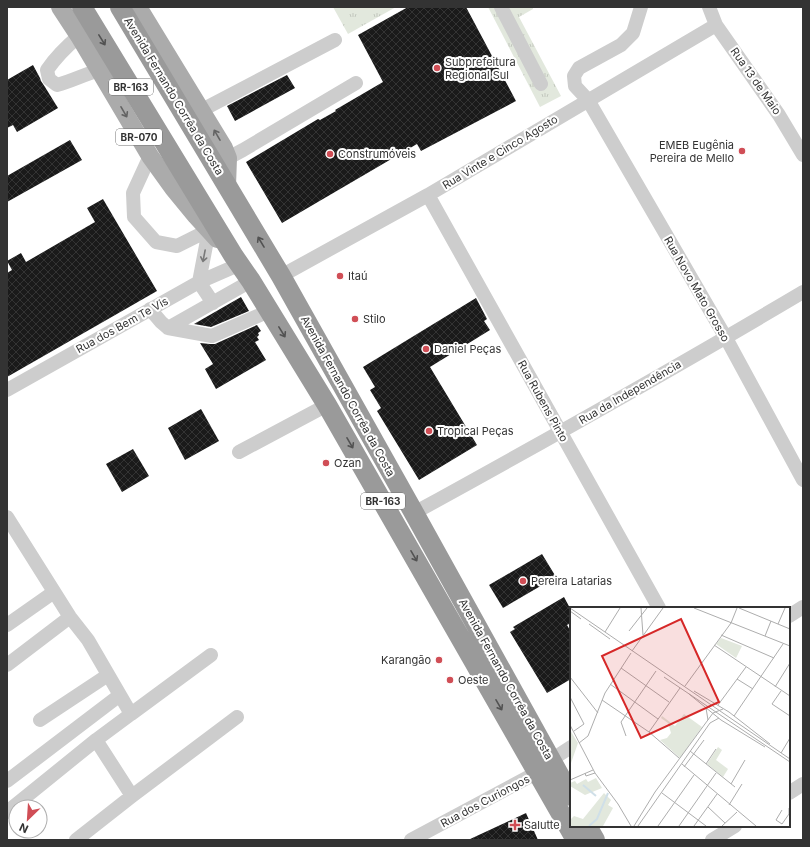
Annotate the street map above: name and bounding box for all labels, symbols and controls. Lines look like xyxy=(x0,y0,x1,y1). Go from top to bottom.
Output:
street label: Avenida Fernando Corrêa da Costa xyxy=(121,14,227,178)
one-way arrow xyxy=(98,34,106,45)
street label: Rua 13 de Maio xyxy=(728,45,785,118)
place label: Subprefeitura Regional Sul xyxy=(445,55,516,82)
marker: Subprefeitura Regional Sul xyxy=(432,63,442,73)
road number: BR-163 xyxy=(109,79,153,95)
one-way arrow xyxy=(121,106,129,118)
street label: Rua Vinte e Cinco Agosto xyxy=(440,112,561,192)
road number: BR-070 xyxy=(116,129,162,145)
one-way arrow xyxy=(212,129,220,141)
place label: EMEB Eugênia Pereira de Mello xyxy=(650,138,734,165)
marker: EMEB Eugênia Pereira de Mello xyxy=(737,146,747,156)
place label: Construmóveis xyxy=(338,147,416,161)
marker: Construmóveis xyxy=(325,149,335,159)
street label: Rua Novo Mato Grosso xyxy=(661,234,733,345)
one-way arrow xyxy=(257,237,265,248)
one-way arrow xyxy=(200,249,208,262)
place label: Itaú xyxy=(348,269,367,283)
marker: Itaú xyxy=(335,271,345,281)
street label: Rua dos Bem Te Vis xyxy=(73,294,171,356)
place label: Stilo xyxy=(363,312,386,326)
street label: Avenida Fernando Corrêa da Costa xyxy=(298,313,398,479)
marker: Stilo xyxy=(350,314,360,324)
one-way arrow xyxy=(278,326,286,337)
place label: Daniel Peças xyxy=(434,342,501,356)
marker: Daniel Peças xyxy=(421,344,431,354)
street label: Rua da Independência xyxy=(576,357,684,427)
street label: Rua Rubens Pinto xyxy=(515,358,571,445)
place label: Tropical Peças xyxy=(437,424,514,438)
marker: Tropical Peças xyxy=(424,426,434,436)
one-way arrow xyxy=(346,437,354,449)
place label: Ozan xyxy=(334,456,361,470)
marker: Ozan xyxy=(321,458,331,468)
road number: BR-163 xyxy=(361,493,405,509)
one-way arrow xyxy=(411,550,419,562)
place label: Pereira Latarias xyxy=(531,574,612,588)
marker: Pereira Latarias xyxy=(518,576,528,586)
street label: Avenida Fernando Corrêa da Costa xyxy=(456,596,556,762)
inset map xyxy=(570,607,790,827)
place label: Karangão xyxy=(381,653,431,667)
marker: Karangão xyxy=(434,655,444,665)
place label: Oeste xyxy=(458,673,489,687)
marker: Oeste xyxy=(445,675,455,685)
one-way arrow xyxy=(496,699,504,711)
street label: Rua dos Curiongos xyxy=(438,772,532,830)
north arrow xyxy=(8,799,48,839)
place label: Salutte xyxy=(524,818,560,832)
marker: Salutte xyxy=(509,819,521,831)
text: N xyxy=(17,820,31,836)

